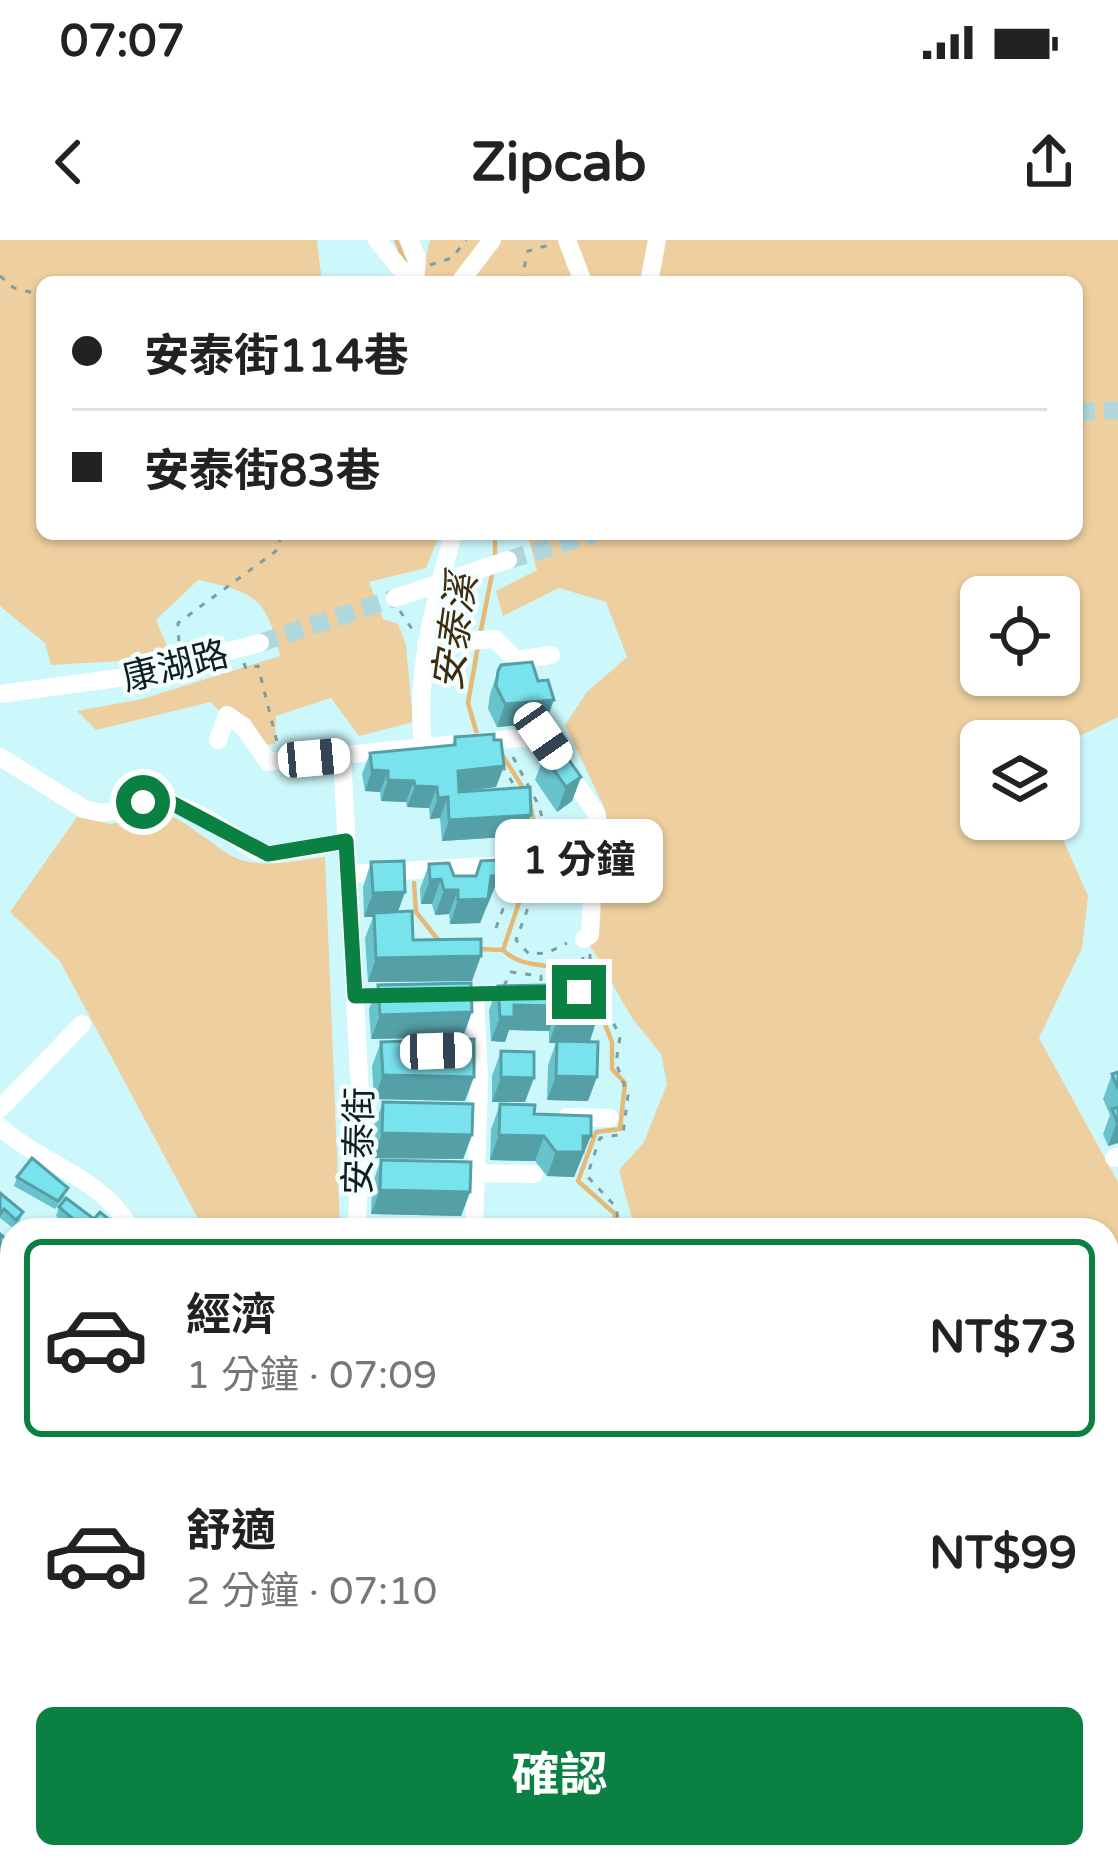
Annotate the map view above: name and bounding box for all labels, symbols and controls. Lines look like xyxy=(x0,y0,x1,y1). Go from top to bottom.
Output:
text: 07:07 xyxy=(60,15,185,69)
icon: back xyxy=(36,129,102,195)
icon: share xyxy=(1016,129,1082,195)
text: Zipcab xyxy=(471,130,647,195)
text: 安泰街114巷 xyxy=(144,330,409,384)
text: 安泰街83巷 xyxy=(144,445,381,499)
water label: 安泰溪 xyxy=(424,566,488,693)
map controls xyxy=(960,576,1080,840)
button: locate xyxy=(960,576,1080,696)
street label: 康湖路 xyxy=(118,633,233,700)
car xyxy=(508,696,578,776)
button: layers xyxy=(960,720,1080,840)
car xyxy=(277,737,351,779)
route start xyxy=(116,775,170,829)
callout: 1 分鐘 xyxy=(495,818,663,902)
text: 1 分鐘 xyxy=(523,837,635,884)
route end xyxy=(552,965,606,1019)
car xyxy=(399,1032,473,1070)
street label: 安泰街 xyxy=(337,1087,382,1195)
icon: car xyxy=(42,1284,150,1392)
text: 經濟 xyxy=(186,1289,276,1343)
text: NT$73 xyxy=(929,1311,1077,1365)
text: 1 分鐘 · 07:09 xyxy=(186,1352,437,1399)
icon: car xyxy=(42,1500,150,1608)
text: 舒適 xyxy=(186,1505,276,1559)
text: NT$99 xyxy=(929,1527,1077,1581)
text: 2 分鐘 · 07:10 xyxy=(186,1568,437,1615)
button: 確認 xyxy=(36,1707,1083,1845)

